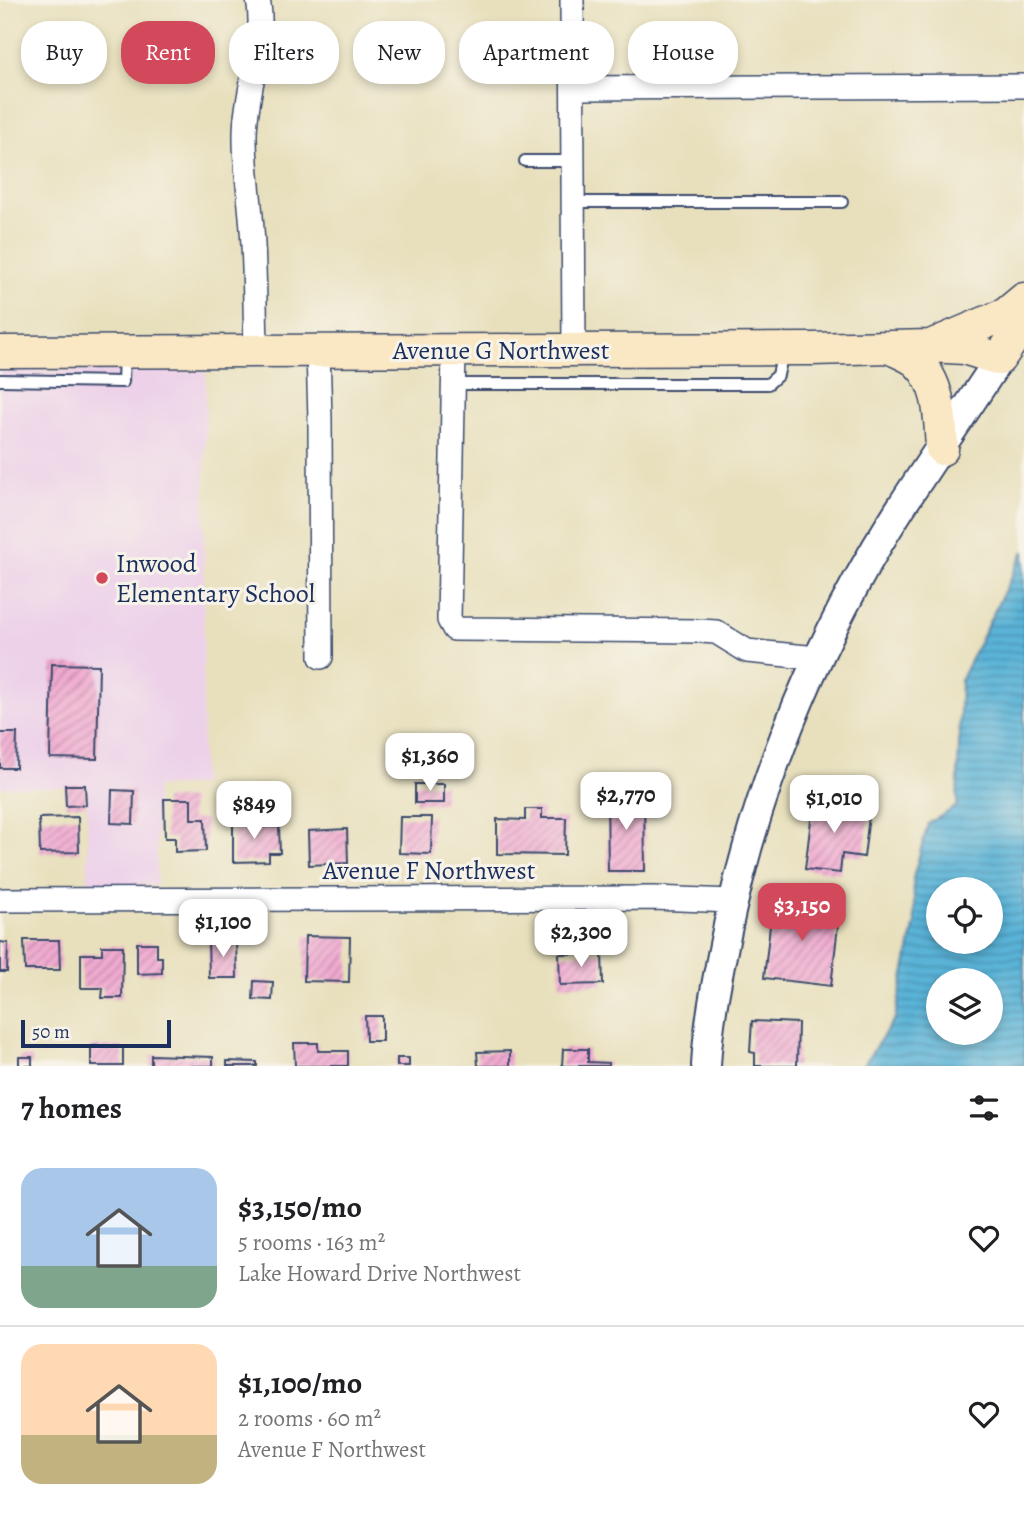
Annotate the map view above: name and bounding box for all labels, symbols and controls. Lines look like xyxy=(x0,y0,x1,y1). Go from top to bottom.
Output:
chip: Buy xyxy=(21,21,107,84)
chip: Rent xyxy=(121,21,215,84)
chip: Filters xyxy=(229,21,339,84)
chip: New xyxy=(353,21,445,84)
chip: Apartment xyxy=(459,21,614,84)
chip: House xyxy=(628,21,738,84)
street label: Avenue G Northwest xyxy=(392,333,610,368)
place label: Inwood Elementary School xyxy=(116,546,315,611)
marker: Inwood Elementary School xyxy=(94,570,110,586)
pin: $1,360 xyxy=(373,734,487,793)
text: $1,360 xyxy=(401,740,459,771)
pin: $2,770 xyxy=(569,772,683,832)
pin: $1,010 xyxy=(777,776,891,835)
text: $2,770 xyxy=(596,779,656,810)
pin: $849 xyxy=(213,782,295,841)
text: $1,010 xyxy=(806,782,862,813)
text: $849 xyxy=(232,788,276,819)
street label: Avenue F Northwest xyxy=(322,853,536,888)
map controls xyxy=(926,877,1003,1045)
button: locate xyxy=(926,877,1003,954)
pin: $3,150 xyxy=(745,884,859,943)
text: $3,150 xyxy=(774,890,830,921)
pin: $1,100 xyxy=(166,900,280,959)
text: $1,100 xyxy=(195,906,251,937)
pin: $2,300 xyxy=(524,909,638,969)
text: $2,300 xyxy=(550,916,612,947)
button: layers xyxy=(926,968,1003,1045)
scale bar xyxy=(21,1017,172,1049)
text: 50 m xyxy=(32,1019,70,1045)
text: 7 homes xyxy=(21,1088,122,1128)
icon: filters xyxy=(965,1089,1003,1127)
text: $3,150/mo xyxy=(238,1187,362,1227)
icon: home xyxy=(77,1196,161,1280)
icon: heart xyxy=(965,1219,1003,1257)
text: 5 rooms · 163 m² xyxy=(238,1227,385,1258)
text: Lake Howard Drive Northwest xyxy=(238,1258,521,1289)
text: $1,100/mo xyxy=(238,1363,362,1403)
icon: home xyxy=(77,1372,161,1456)
icon: heart xyxy=(965,1395,1003,1433)
text: 2 rooms · 60 m² xyxy=(238,1403,381,1434)
text: Avenue F Northwest xyxy=(238,1434,426,1465)

